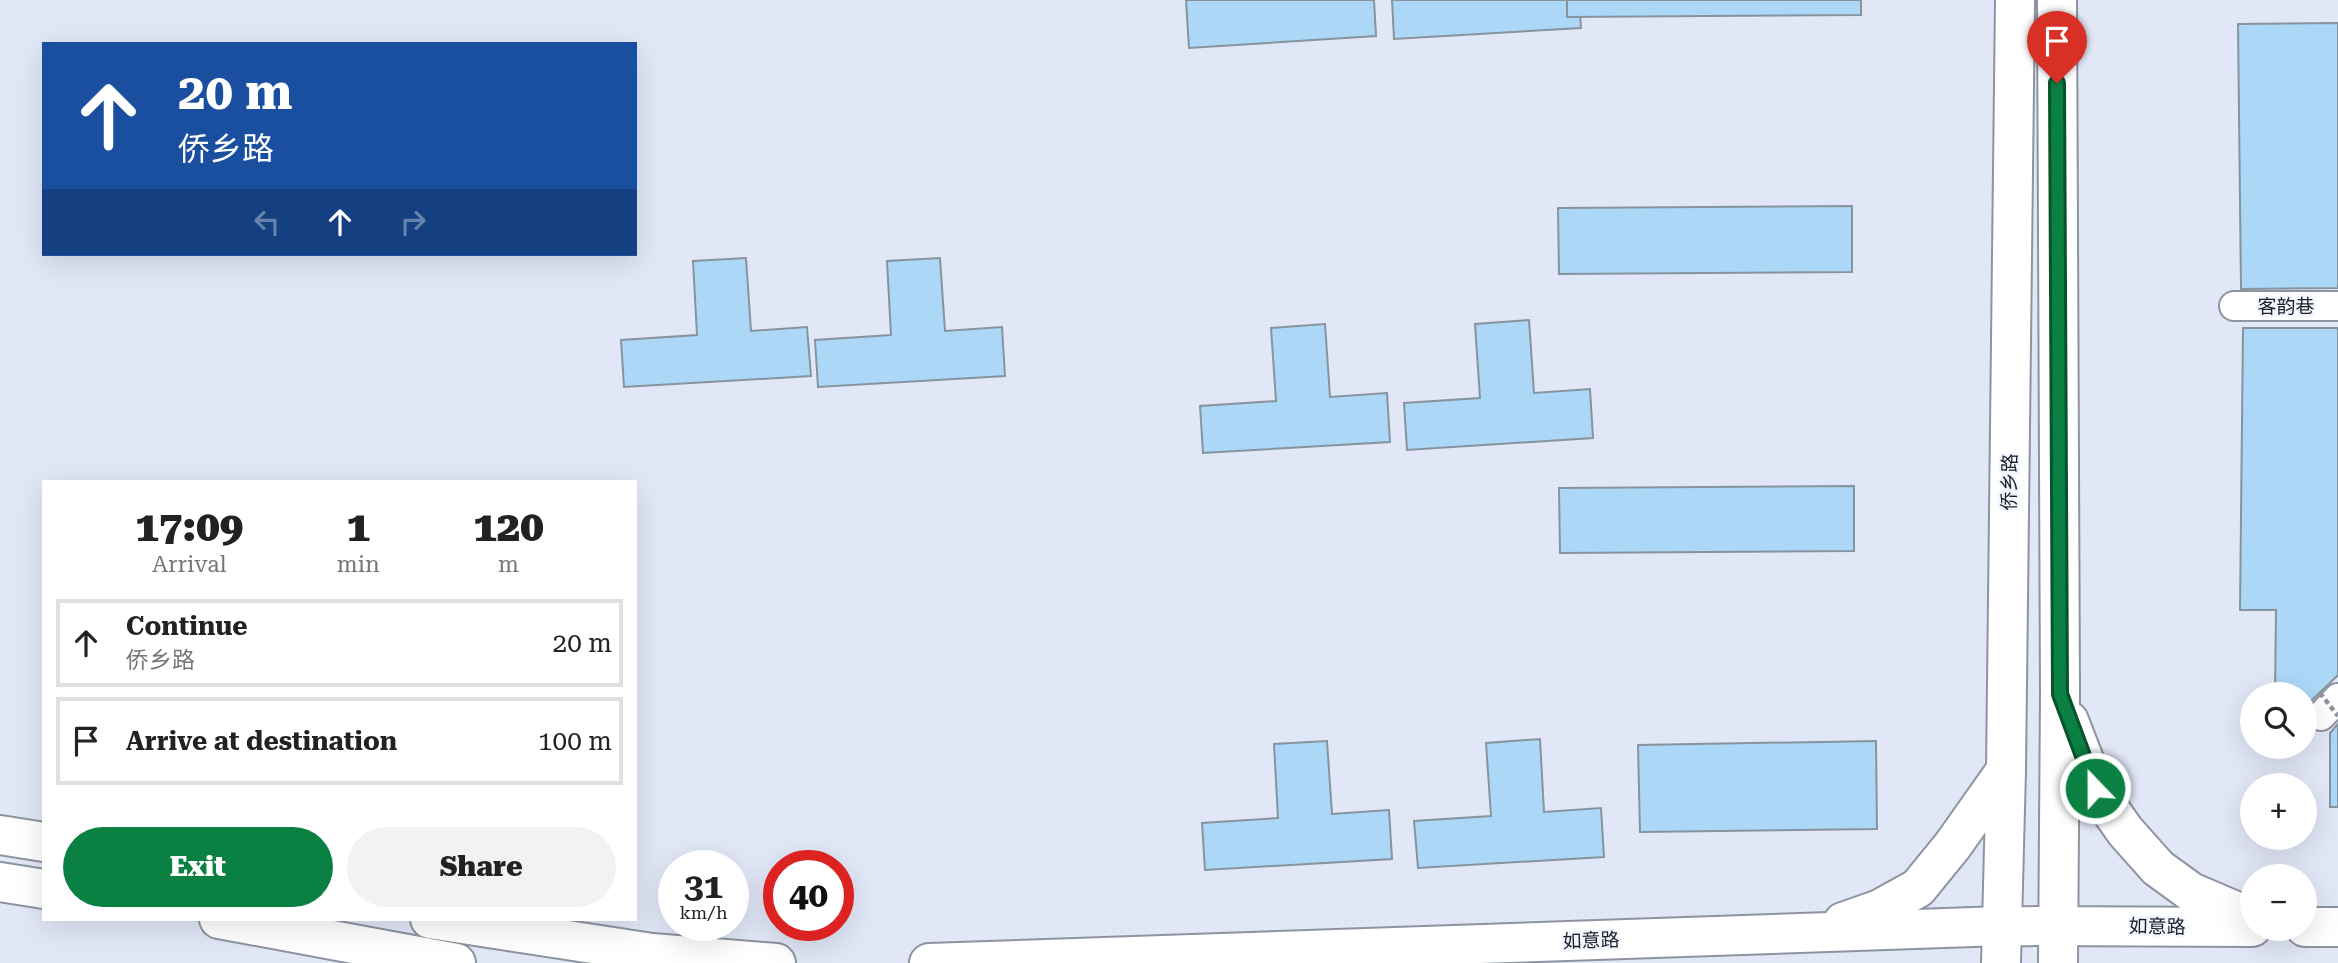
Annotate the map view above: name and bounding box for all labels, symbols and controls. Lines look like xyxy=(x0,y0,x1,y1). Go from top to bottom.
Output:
pin xyxy=(2027,11,2087,83)
icon: arrive xyxy=(2038,22,2076,60)
text: 20 m xyxy=(178,64,293,121)
icon: ahead xyxy=(63,70,154,161)
text: 侨乡路 xyxy=(178,130,274,168)
icon: left xyxy=(248,203,286,241)
icon: ahead xyxy=(321,203,359,241)
icon: right xyxy=(394,203,432,241)
street label: 客韵巷 xyxy=(2257,295,2315,318)
street label: 侨乡路 xyxy=(1998,453,2021,511)
text: 17:09 xyxy=(135,502,243,551)
text: 1 xyxy=(346,502,370,551)
text: 120 xyxy=(473,502,544,551)
text: Arrival xyxy=(152,551,227,578)
text: min xyxy=(337,551,380,578)
text: m xyxy=(498,551,519,578)
text: Continue xyxy=(126,611,248,641)
icon: ahead xyxy=(67,624,105,662)
text: 20 m xyxy=(553,628,612,658)
text: 侨乡路 xyxy=(126,647,195,674)
map controls xyxy=(2240,682,2317,941)
button: search xyxy=(2240,682,2317,759)
icon: arrive xyxy=(67,722,105,760)
text: Arrive at destination xyxy=(126,726,397,756)
text: 100 m xyxy=(538,726,612,756)
position arrow xyxy=(2058,751,2132,825)
button: + xyxy=(2240,773,2317,850)
button: Exit xyxy=(63,827,333,907)
button: Share xyxy=(347,827,616,907)
speed limit sign: 40 xyxy=(763,850,854,941)
button: − xyxy=(2240,864,2317,941)
text: 31 xyxy=(684,866,723,907)
text: km/h xyxy=(679,902,728,923)
street label: 如意路 xyxy=(2128,915,2186,938)
street label: 如意路 xyxy=(1562,928,1620,953)

